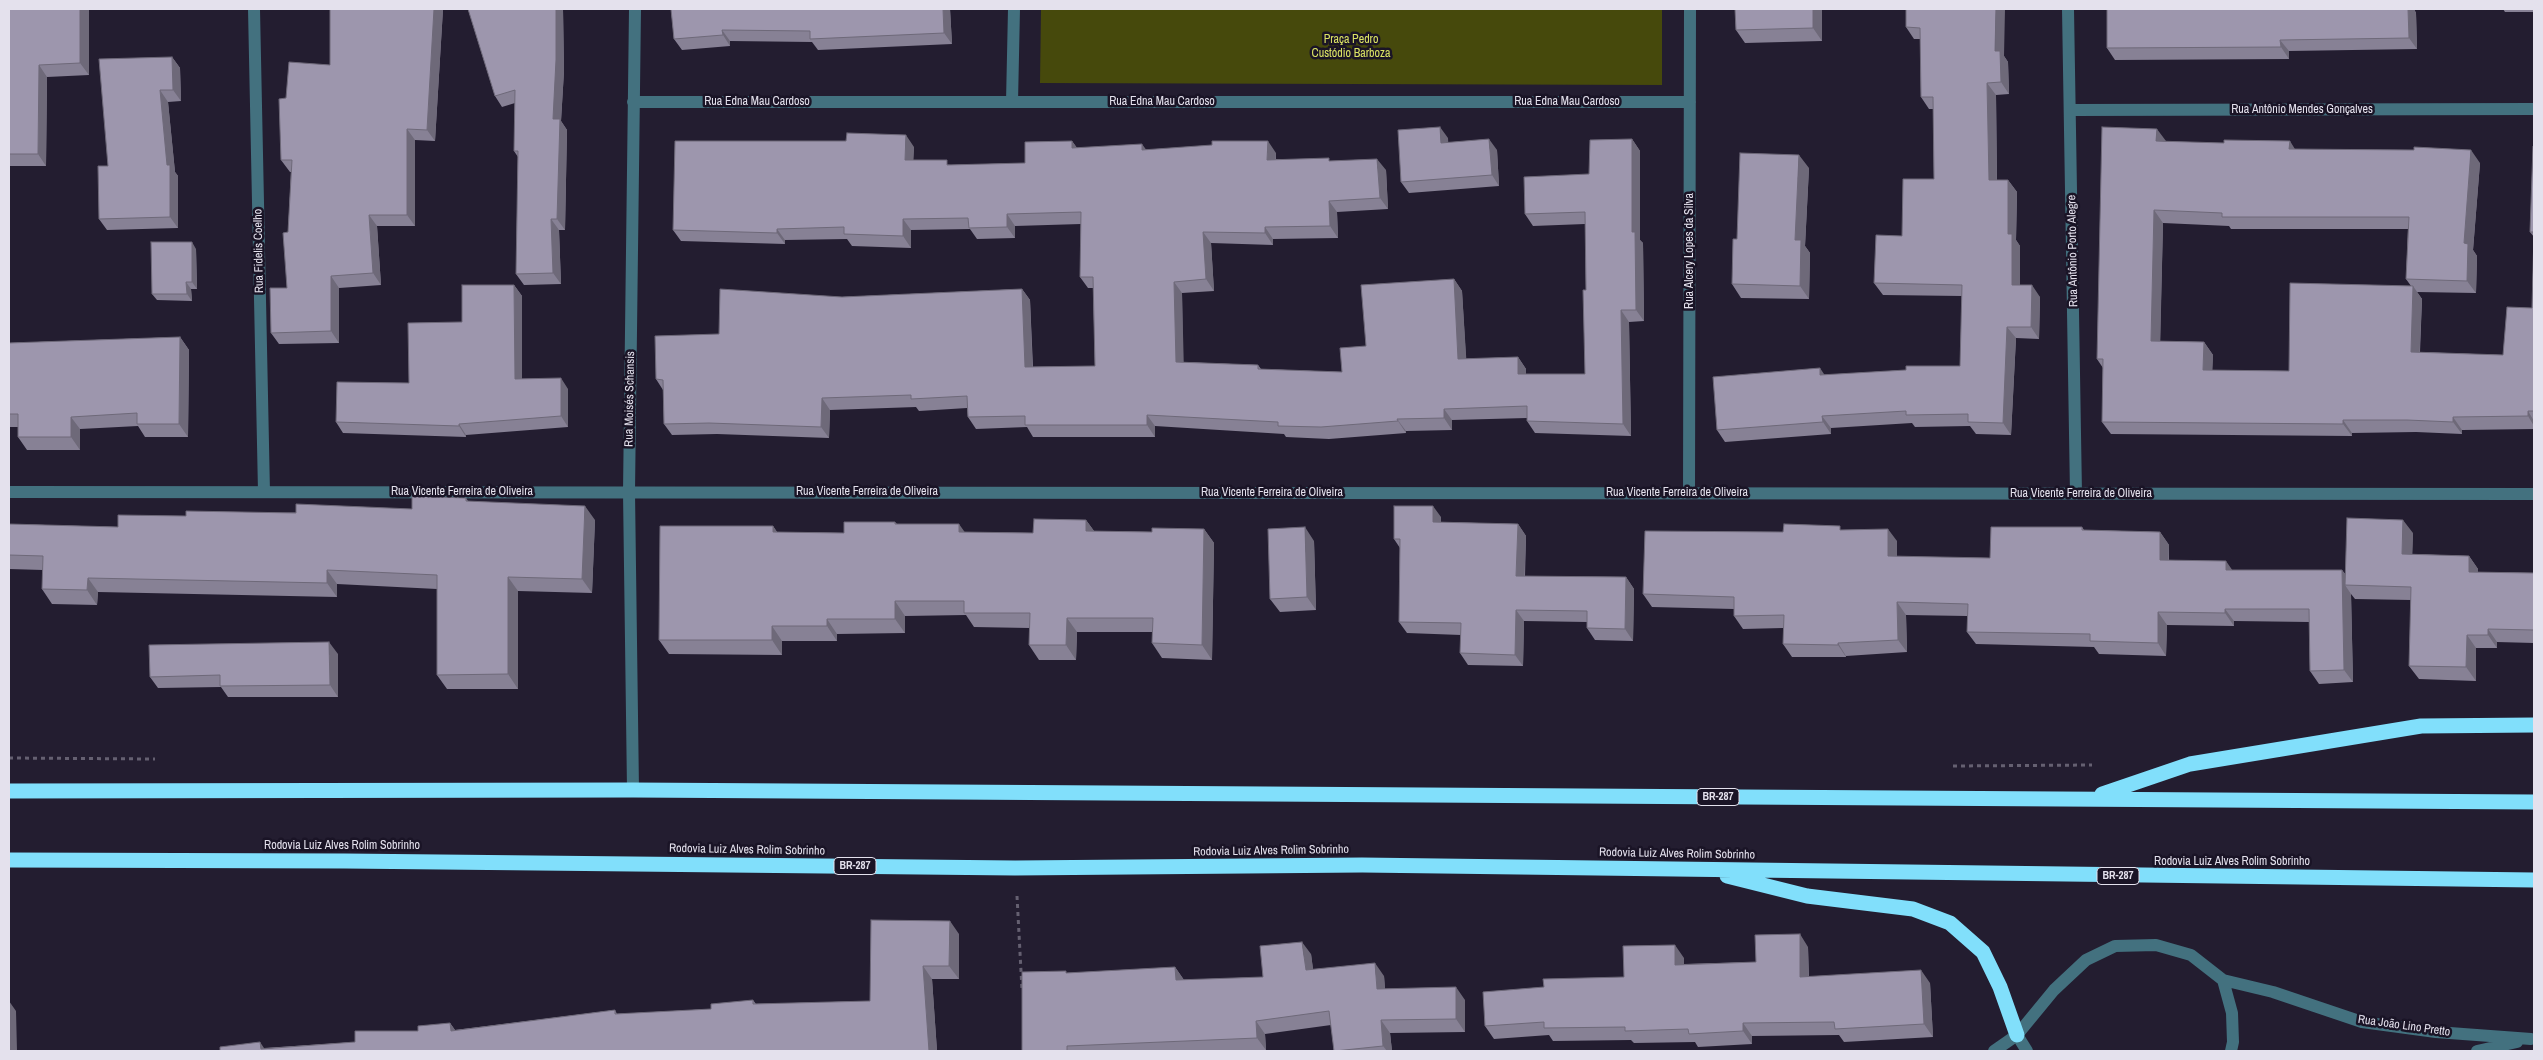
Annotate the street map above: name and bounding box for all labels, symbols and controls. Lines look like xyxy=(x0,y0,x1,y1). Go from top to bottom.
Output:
park label: Praça Pedro Custódio Barboza xyxy=(1312,33,1390,61)
street label: Rua Edna Mau Cardoso xyxy=(704,95,810,109)
street label: Rua Edna Mau Cardoso xyxy=(1109,95,1215,109)
street label: Rua Edna Mau Cardoso xyxy=(1514,95,1620,109)
street label: Rua Antônio Mendes Gonçalves xyxy=(2231,103,2373,117)
street label: Rua Alcery Lopes da Silva xyxy=(1683,193,1697,309)
street label: Rua Antônio Porto Alegre xyxy=(2065,195,2081,307)
street label: Rua Fidelis Coelho xyxy=(251,209,267,293)
street label: Rua Moisés Schansis xyxy=(622,351,638,447)
street label: Rua Vicente Ferreira de Oliveira xyxy=(391,485,533,499)
street label: Rua Vicente Ferreira de Oliveira xyxy=(796,485,938,499)
street label: Rua Vicente Ferreira de Oliveira xyxy=(1201,486,1343,500)
street label: Rua Vicente Ferreira de Oliveira xyxy=(1606,486,1748,500)
street label: Rua Vicente Ferreira de Oliveira xyxy=(2010,487,2152,501)
road number: BR-287 xyxy=(1697,789,1739,806)
street label: Rodovia Luiz Alves Rolim Sobrinho xyxy=(264,839,420,853)
street label: Rodovia Luiz Alves Rolim Sobrinho xyxy=(669,841,825,859)
street label: Rodovia Luiz Alves Rolim Sobrinho xyxy=(1193,842,1349,860)
street label: Rodovia Luiz Alves Rolim Sobrinho xyxy=(1599,845,1755,863)
street label: Rodovia Luiz Alves Rolim Sobrinho xyxy=(2154,855,2310,869)
road number: BR-287 xyxy=(834,858,876,874)
road number: BR-287 xyxy=(2097,868,2139,884)
street label: Rua João Lino Pretto xyxy=(2357,1012,2451,1040)

